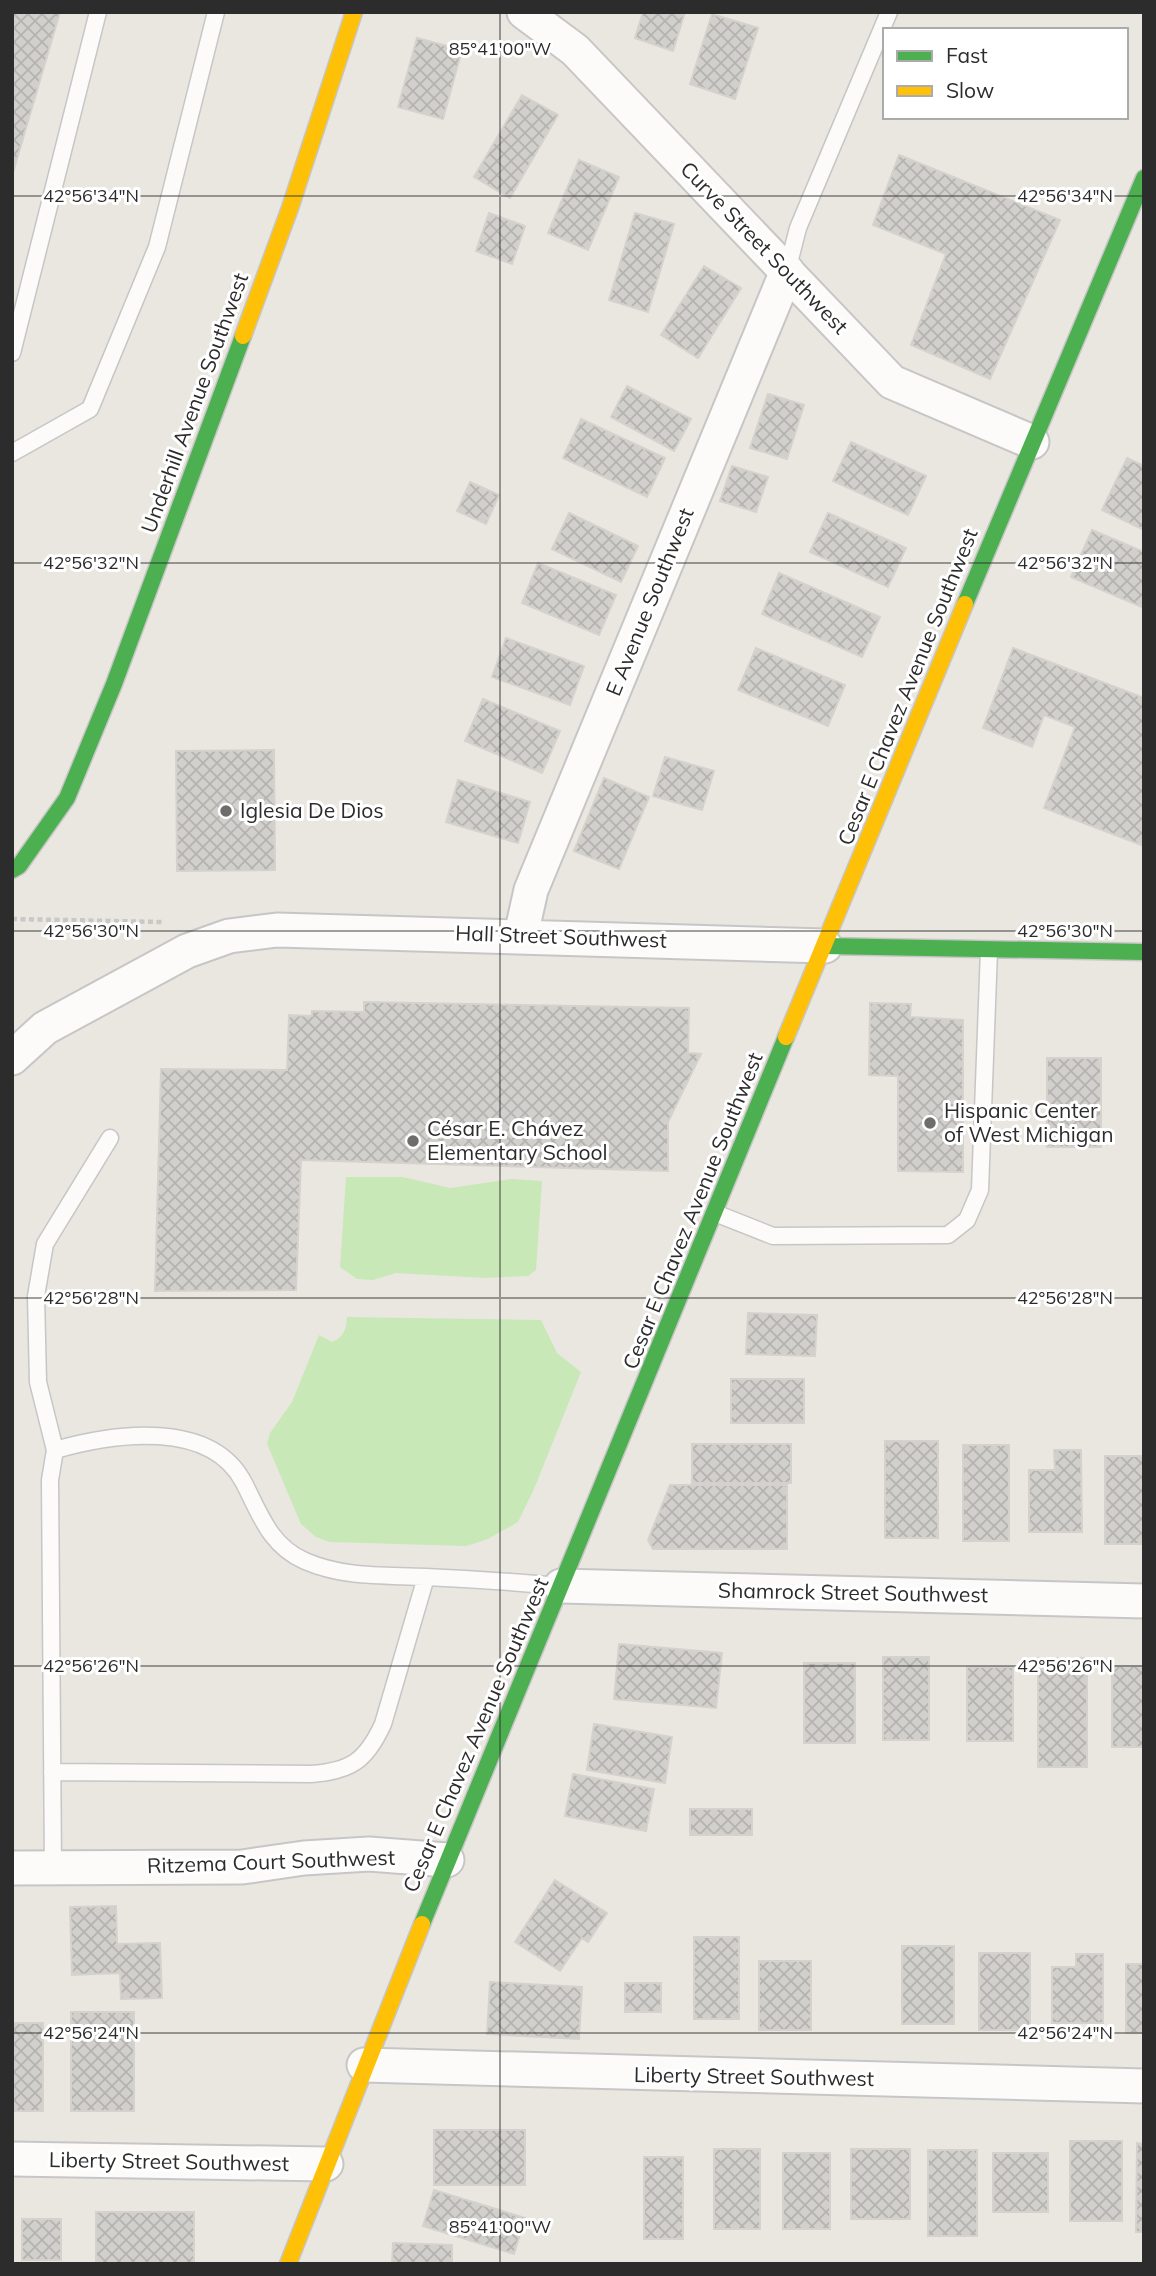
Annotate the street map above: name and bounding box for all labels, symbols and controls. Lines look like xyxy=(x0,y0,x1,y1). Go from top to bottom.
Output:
legend xyxy=(883,28,1128,119)
text: 85°41'00"W xyxy=(449,37,551,60)
text: Fast xyxy=(946,42,988,68)
text: Slow xyxy=(946,77,994,103)
street label: Curve Street Southwest xyxy=(676,156,854,339)
text: 42°56'34"N xyxy=(43,184,139,207)
text: 42°56'34"N xyxy=(1017,184,1113,207)
street label: Underhill Avenue Southwest xyxy=(135,269,253,536)
street label: E Avenue Southwest xyxy=(599,504,699,699)
street label: Cesar E Chavez Avenue Southwest xyxy=(831,524,983,849)
text: 42°56'32"N xyxy=(43,551,139,574)
text: 42°56'32"N xyxy=(1017,551,1113,574)
place label: Iglesia De Dios xyxy=(240,797,384,823)
marker: Iglesia De Dios xyxy=(218,803,234,819)
text: 42°56'30"N xyxy=(43,919,139,942)
street label: Hall Street Southwest xyxy=(455,919,667,953)
text: 42°56'30"N xyxy=(1017,919,1113,942)
street label: Cesar E Chavez Avenue Southwest xyxy=(616,1048,768,1373)
place label: Hispanic Center of West Michigan xyxy=(944,1097,1113,1147)
place label: César E. Chávez Elementary School xyxy=(427,1115,608,1165)
marker: Hispanic Center of West Michigan xyxy=(922,1115,938,1131)
marker: César E. Chávez Elementary School xyxy=(405,1133,421,1149)
text: 42°56'28"N xyxy=(43,1286,139,1309)
text: 42°56'28"N xyxy=(1017,1286,1113,1309)
street label: Cesar E Chavez Avenue Southwest xyxy=(397,1573,553,1896)
street label: Shamrock Street Southwest xyxy=(718,1577,988,1607)
text: 42°56'26"N xyxy=(43,1654,139,1677)
text: 42°56'26"N xyxy=(1017,1654,1113,1677)
street label: Ritzema Court Southwest xyxy=(146,1844,395,1878)
text: 42°56'24"N xyxy=(43,2021,139,2044)
text: 42°56'24"N xyxy=(1017,2021,1113,2044)
street label: Liberty Street Southwest xyxy=(634,2061,874,2091)
street label: Liberty Street Southwest xyxy=(49,2146,289,2176)
text: 85°41'00"W xyxy=(449,2215,551,2238)

